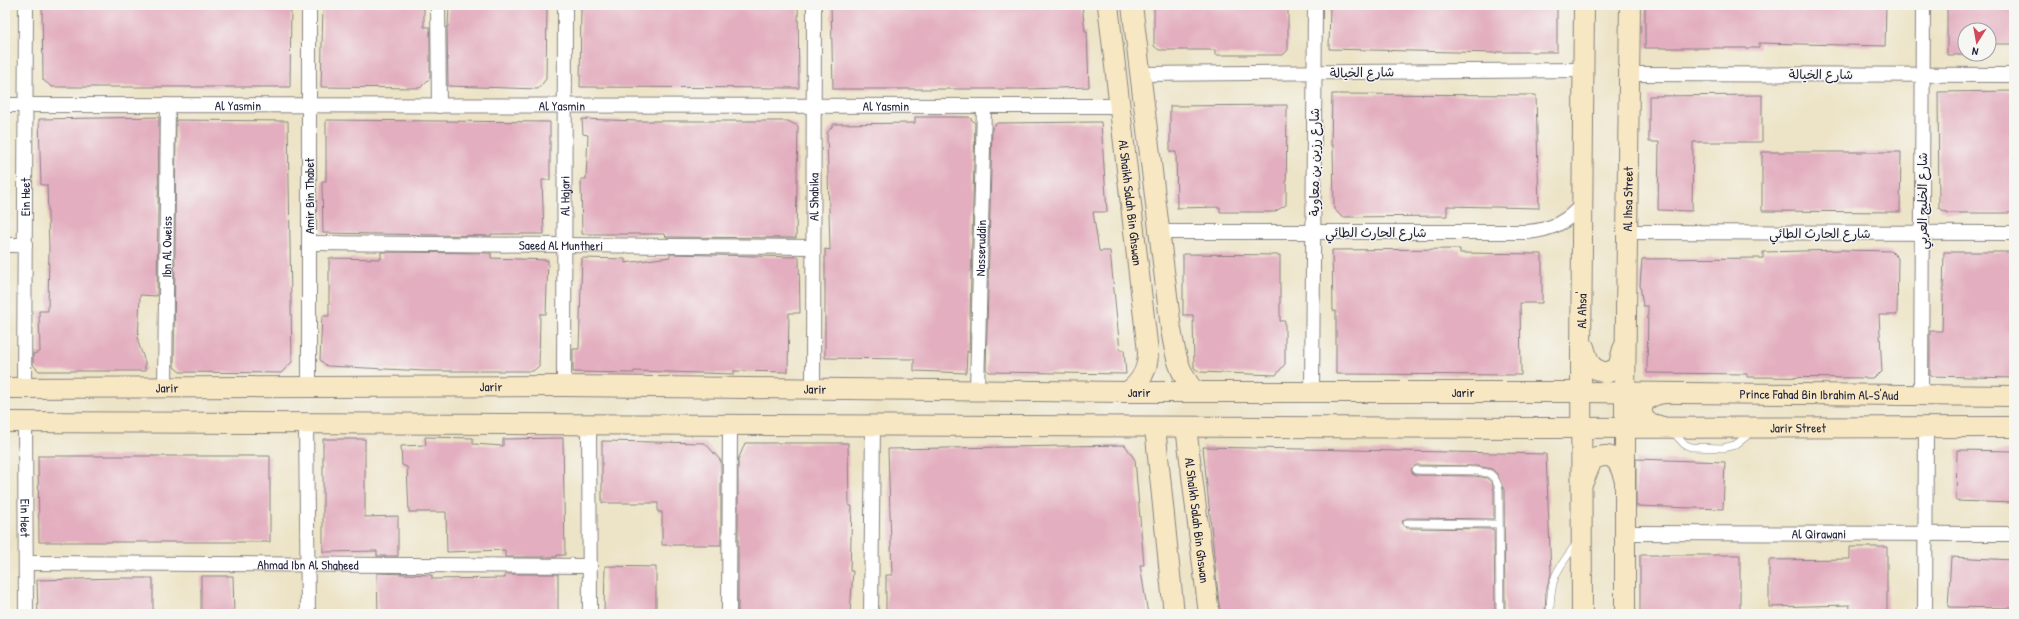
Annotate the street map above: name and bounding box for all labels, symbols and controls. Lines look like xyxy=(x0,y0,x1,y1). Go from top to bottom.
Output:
north arrow xyxy=(1957,22,1997,62)
text: N xyxy=(1971,44,1979,59)
street label: شارع الخيالة xyxy=(1330,62,1394,83)
street label: شارع الخيالة xyxy=(1789,65,1853,84)
street label: Al Yasmin xyxy=(215,96,261,114)
street label: Al Yasmin xyxy=(539,96,585,115)
street label: Al Yasmin xyxy=(863,97,909,115)
street label: شارع رزين بن معاوية xyxy=(1305,108,1324,216)
street label: Al Shaikh Salah Bin Ghswan xyxy=(1115,139,1147,267)
street label: شارع الخليج العربي xyxy=(1913,152,1934,250)
street label: Amir Bin Thabet xyxy=(300,157,318,234)
street label: Al Ihsa Street xyxy=(1618,166,1637,232)
street label: Al Shabika xyxy=(804,173,823,221)
street label: Al Hajari xyxy=(555,176,574,216)
street label: Ein Heet xyxy=(16,177,34,216)
street label: Ibn Al Oweiss xyxy=(157,216,176,278)
street label: Nasseruddin xyxy=(971,220,990,276)
street label: شارع الحارث الطائي xyxy=(1325,223,1427,244)
street label: شارع الحارث الطائي xyxy=(1769,224,1871,245)
street label: Saeed Al Muntheri xyxy=(519,236,603,254)
street label: Al Ahsa' xyxy=(1572,291,1591,329)
street label: Jarir xyxy=(480,377,502,395)
street label: Jarir xyxy=(156,378,178,396)
street label: Jarir xyxy=(803,380,827,398)
street label: Jarir xyxy=(1128,383,1150,401)
street label: Jarir xyxy=(1452,383,1474,401)
street label: Prince Fahad Bin Ibrahim Al-S'Aud xyxy=(1739,384,1899,404)
street label: Jarir Street xyxy=(1770,418,1827,437)
street label: Al Shaikh Salah Bin Ghswan xyxy=(1181,456,1214,584)
street label: Ein Heet xyxy=(16,499,35,538)
street label: Al Qirawani xyxy=(1792,524,1846,543)
street label: Ahmad Ibn Al Shaheed xyxy=(257,555,359,574)

